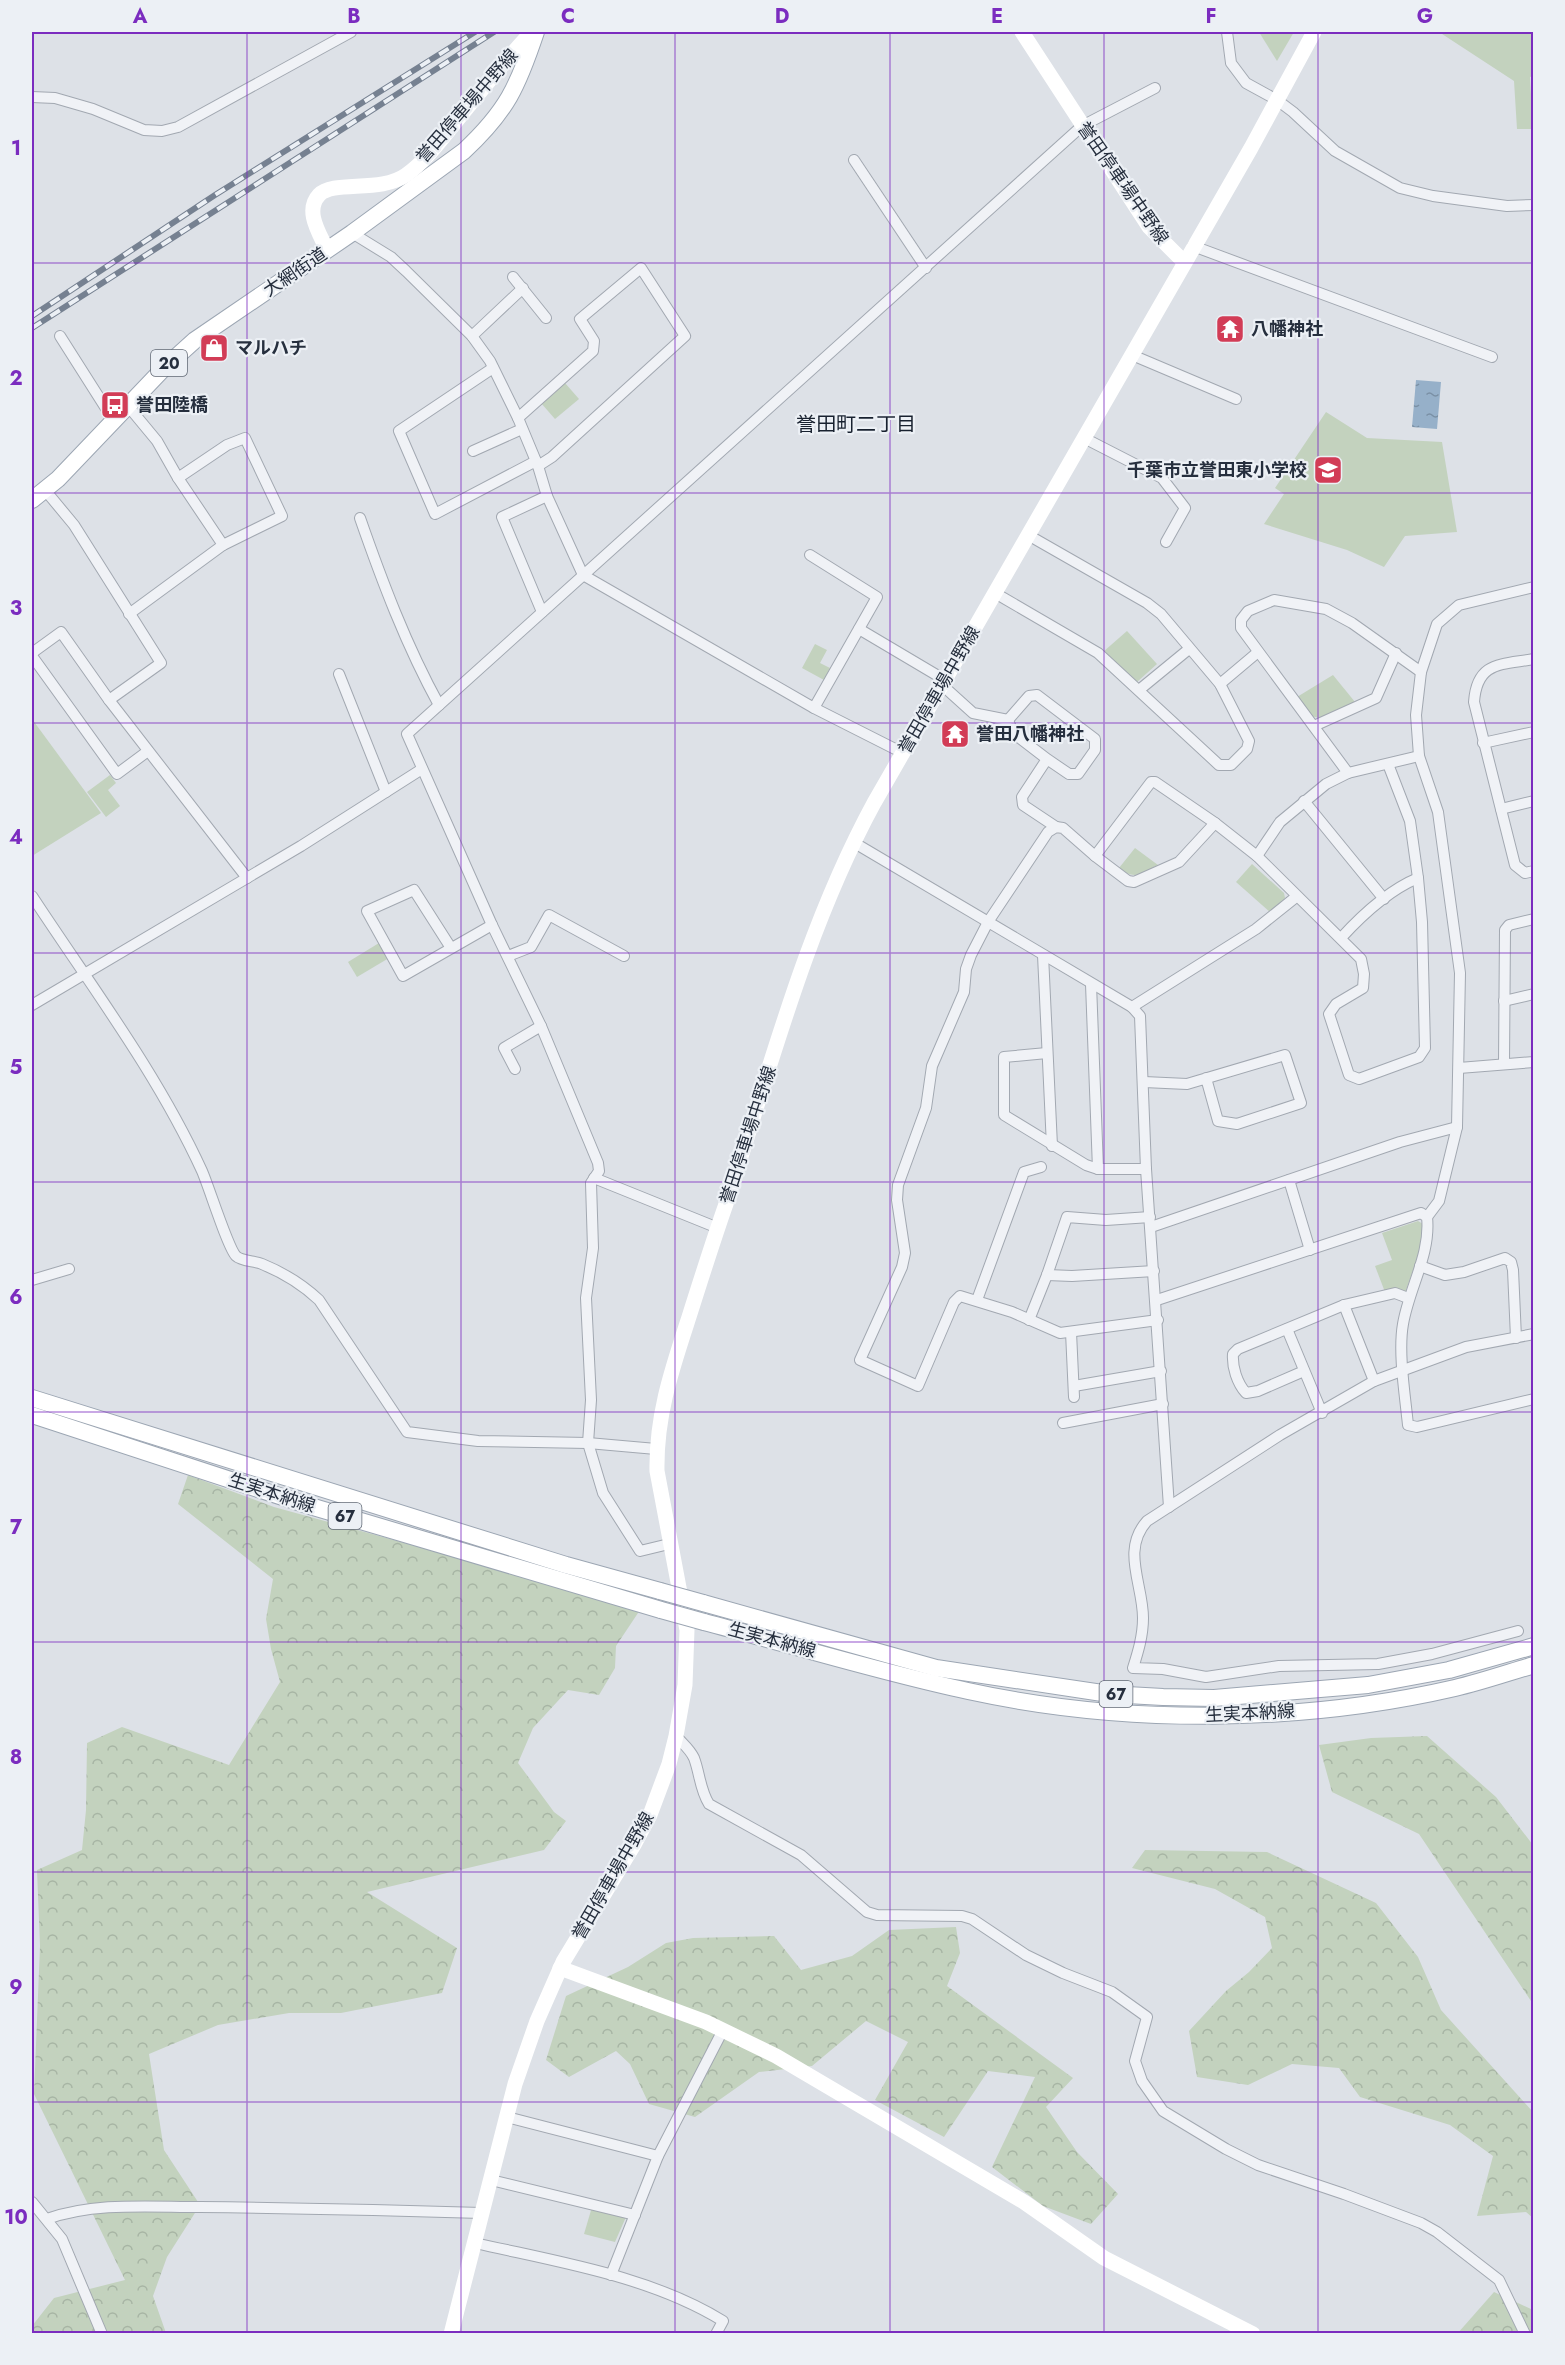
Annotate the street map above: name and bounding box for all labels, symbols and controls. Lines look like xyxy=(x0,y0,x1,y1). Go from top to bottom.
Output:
text: A xyxy=(132,2,148,31)
text: B xyxy=(347,2,361,31)
text: C xyxy=(561,2,575,31)
text: D xyxy=(775,2,789,31)
text: E xyxy=(991,2,1003,31)
text: F xyxy=(1205,2,1217,31)
text: G xyxy=(1417,2,1433,31)
street label: 誉田停車場中野線 xyxy=(410,43,524,169)
street label: 誉田停車場中野線 xyxy=(1071,117,1175,249)
text: 1 xyxy=(11,134,21,163)
street label: 大網街道 xyxy=(258,241,332,303)
temple icon: 八幡神社 xyxy=(1214,313,1246,345)
place label: 八幡神社 xyxy=(1251,316,1323,342)
shop icon: マルハチ xyxy=(198,332,230,364)
place label: マルハチ xyxy=(235,335,307,361)
road number: 20 xyxy=(151,350,187,376)
text: 2 xyxy=(9,364,23,393)
bus stop icon: 誉田陸橋 xyxy=(99,389,131,421)
place label: 誉田陸橋 xyxy=(136,392,208,418)
district label: 誉田町二丁目 xyxy=(796,410,916,439)
school or university icon: 千葉市立誉田東小学校 xyxy=(1312,454,1344,486)
place label: 千葉市立誉田東小学校 xyxy=(1127,457,1307,483)
text: 3 xyxy=(10,594,22,623)
street label: 誉田停車場中野線 xyxy=(892,621,986,759)
temple icon: 誉田八幡神社 xyxy=(939,718,971,750)
place label: 誉田八幡神社 xyxy=(976,721,1084,747)
text: 4 xyxy=(9,823,23,852)
text: 5 xyxy=(10,1053,23,1082)
street label: 誉田停車場中野線 xyxy=(713,1063,783,1207)
text: 6 xyxy=(9,1283,23,1312)
street label: 生実本納線 xyxy=(225,1467,319,1519)
road number: 67 xyxy=(328,1503,362,1529)
text: 7 xyxy=(10,1513,23,1542)
street label: 生実本納線 xyxy=(725,1616,819,1664)
road number: 67 xyxy=(1100,1681,1132,1707)
street label: 生実本納線 xyxy=(1204,1698,1296,1728)
text: 8 xyxy=(10,1743,22,1772)
street label: 誉田停車場中野線 xyxy=(566,1807,660,1945)
text: 9 xyxy=(9,1973,23,2002)
text: 10 xyxy=(4,2203,28,2232)

